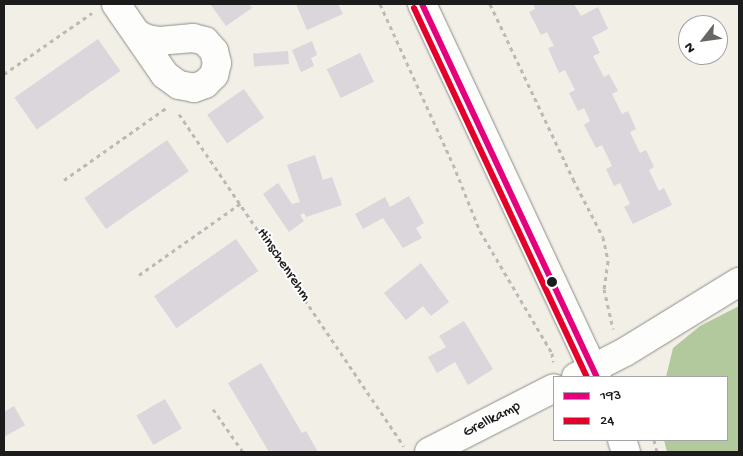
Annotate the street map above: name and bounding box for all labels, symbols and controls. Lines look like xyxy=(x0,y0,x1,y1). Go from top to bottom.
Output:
north arrow xyxy=(678,15,728,65)
text: N xyxy=(681,39,700,55)
street label: Hinschenrehm xyxy=(252,225,314,305)
unlabelled marker xyxy=(547,277,557,287)
legend xyxy=(553,376,728,441)
text: 193 xyxy=(600,387,621,405)
street label: Grellkamp xyxy=(460,398,524,442)
text: 24 xyxy=(600,412,614,430)

